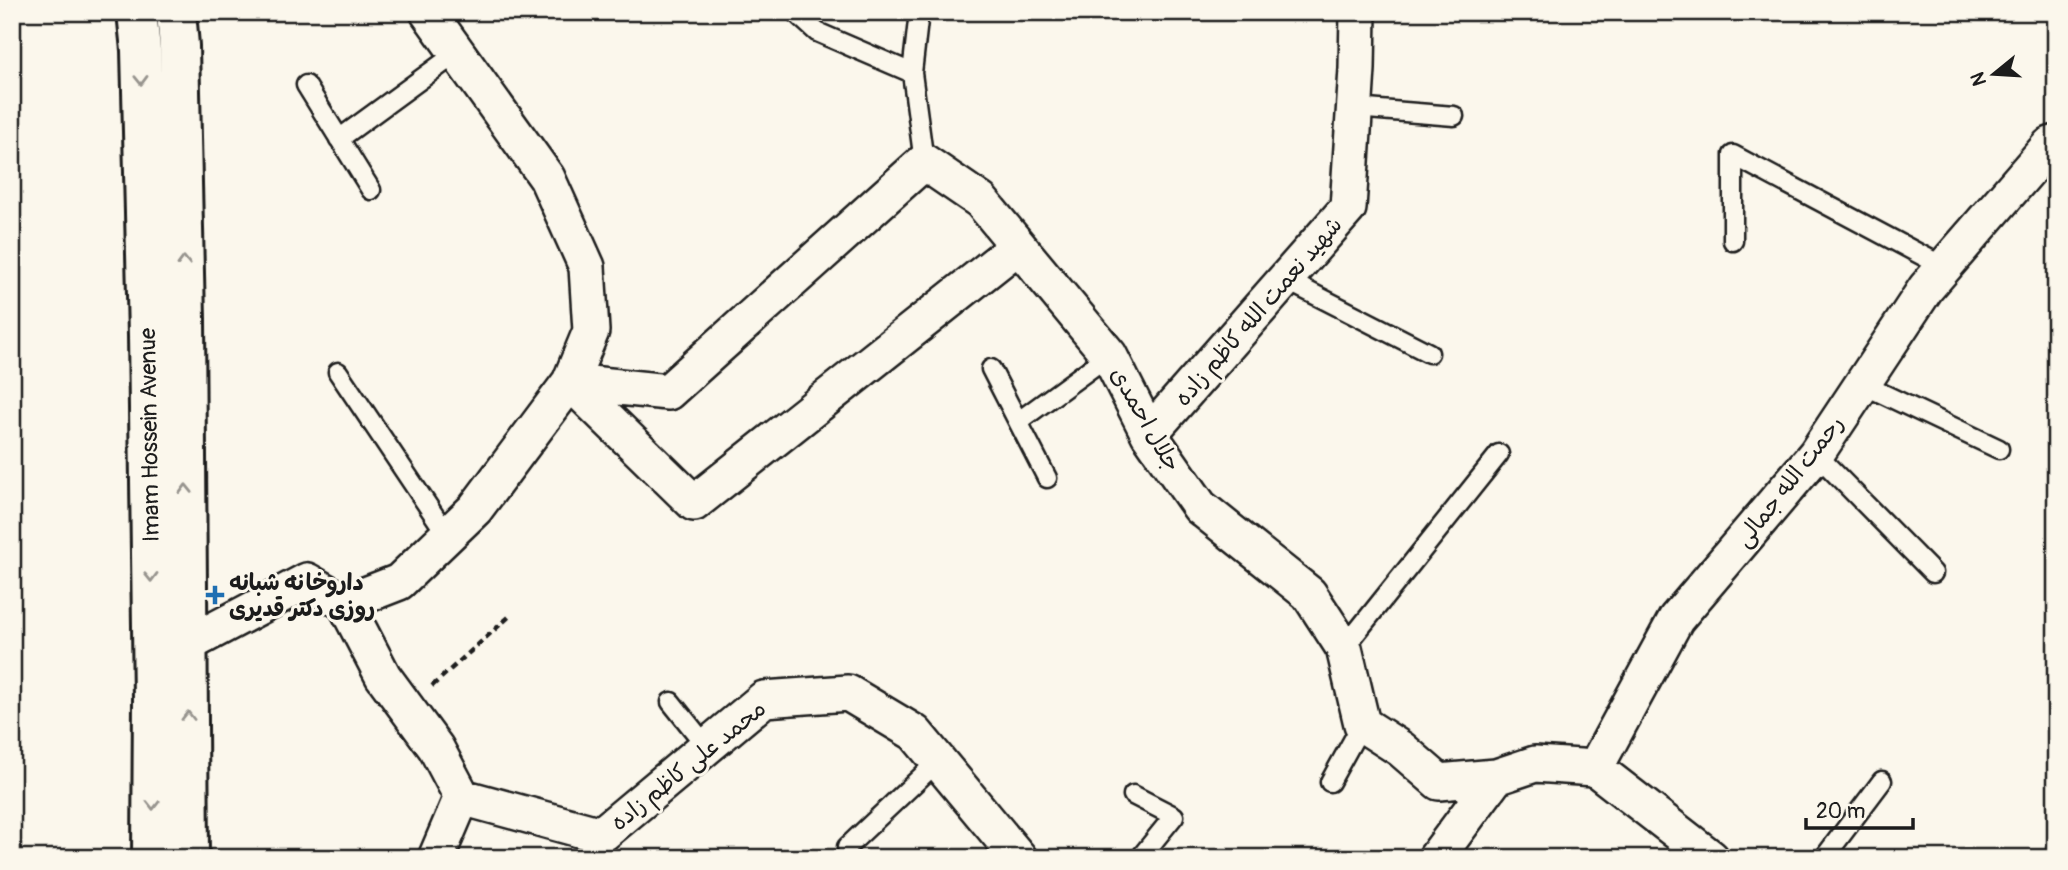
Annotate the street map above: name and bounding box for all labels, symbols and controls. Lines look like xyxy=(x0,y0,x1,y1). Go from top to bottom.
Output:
north arrow xyxy=(1960,38,2030,108)
text: N xyxy=(1965,69,1992,89)
one-way arrow xyxy=(133,76,149,86)
street label: شهید نعمت الله کاظم زاده xyxy=(1168,211,1351,414)
one-way arrow xyxy=(176,255,191,266)
street label: Imam Hossein Avenue xyxy=(133,327,166,542)
street label: جلال احمدی xyxy=(1104,362,1187,477)
street label: رحمت الله جمالی xyxy=(1729,410,1850,553)
one-way arrow xyxy=(178,483,194,493)
place label: داروخانه شبانه روزی دکتر قدیری xyxy=(229,568,375,623)
one-way arrow xyxy=(143,572,159,583)
marker: داروخانه شبانه روزی دکتر قدیری xyxy=(207,587,223,603)
street label: محمد علی کاظم زاده xyxy=(605,694,774,839)
one-way arrow xyxy=(180,710,196,721)
scale bar xyxy=(1806,786,1912,830)
text: 20 m xyxy=(1816,798,1865,825)
one-way arrow xyxy=(145,799,160,810)

